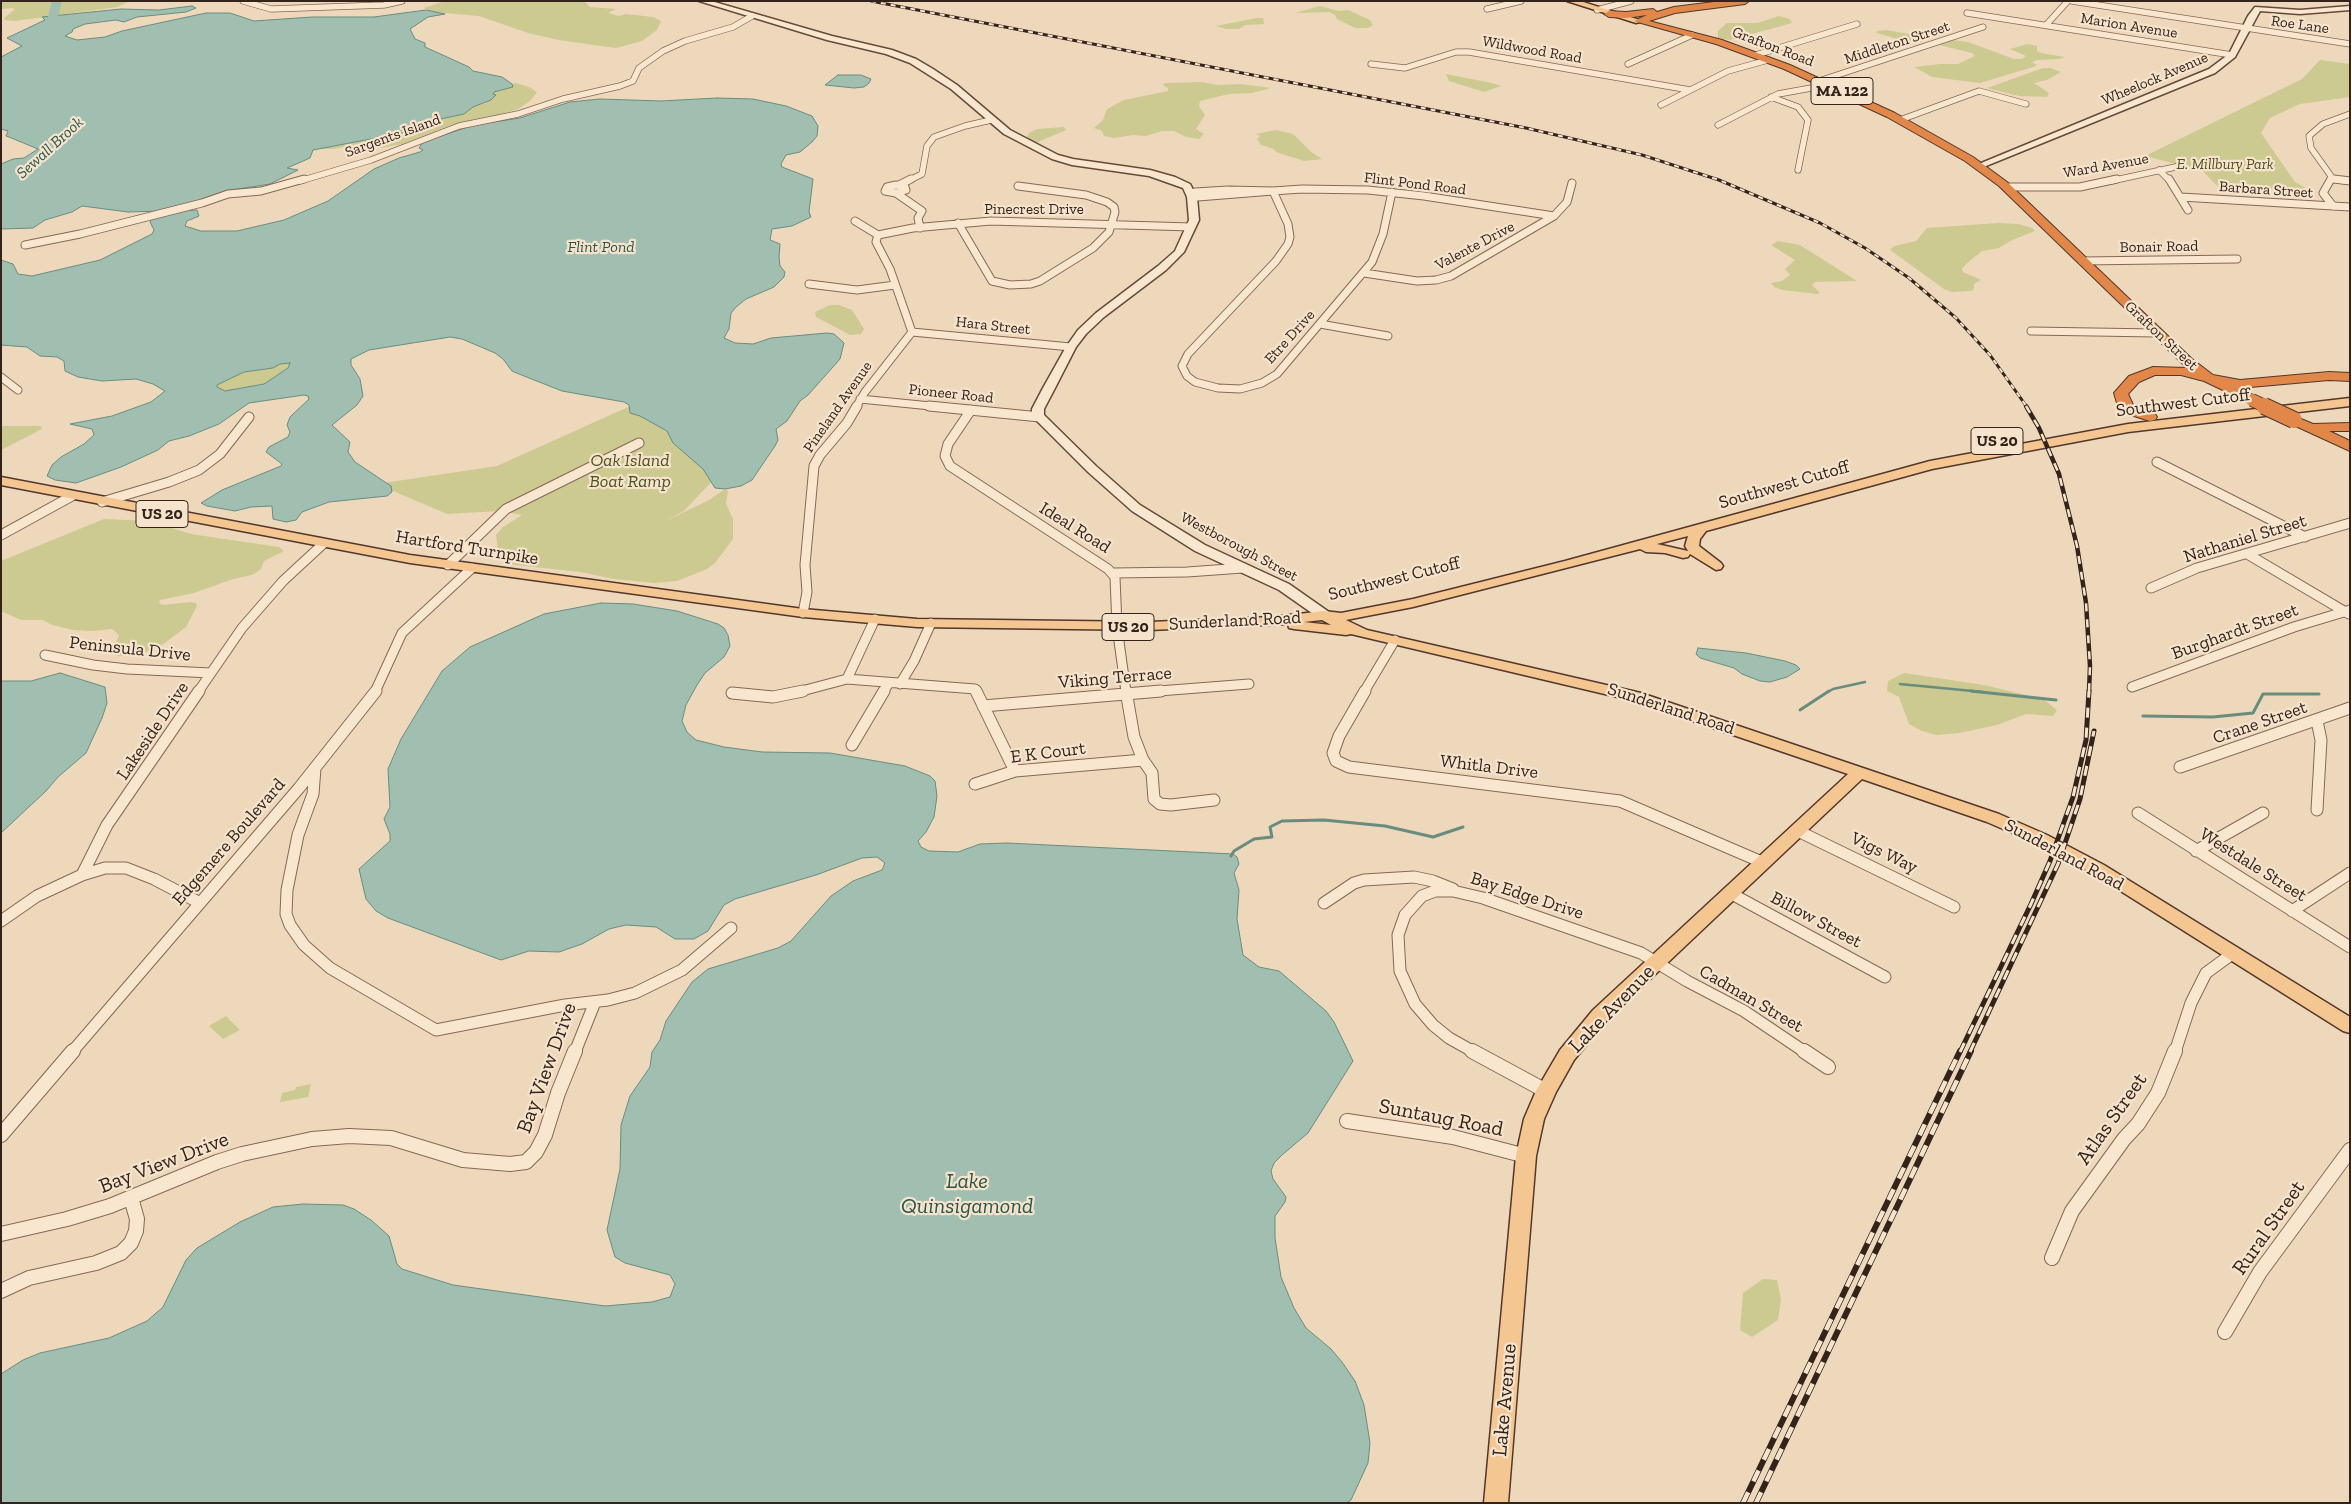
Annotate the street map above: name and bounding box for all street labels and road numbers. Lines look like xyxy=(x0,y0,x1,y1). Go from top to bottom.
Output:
street label: Marion Avenue xyxy=(2079,9,2179,43)
street label: Roe Lane xyxy=(2270,12,2330,38)
street label: Middleton Street xyxy=(1842,17,1952,69)
street label: Grafton Road xyxy=(1730,23,1816,71)
street label: Wildwood Road xyxy=(1481,32,1583,68)
street label: Wheelock Avenue xyxy=(2099,48,2211,110)
road number: MA 122 xyxy=(1811,78,1873,104)
street label: Sargents Island xyxy=(343,110,443,162)
street label: Ward Avenue xyxy=(2062,150,2150,182)
street label: Flint Pond Road xyxy=(1363,169,1467,199)
street label: Barbara Street xyxy=(2218,178,2314,202)
street label: Pinecrest Drive xyxy=(984,201,1084,219)
street label: Valente Drive xyxy=(1432,218,1518,274)
street label: Bonair Road xyxy=(2119,237,2199,257)
street label: Grafton Street xyxy=(2121,298,2201,374)
street label: Etre Drive xyxy=(1261,306,1319,368)
street label: Hara Street xyxy=(955,313,1031,339)
street label: Pineland Avenue xyxy=(800,358,876,456)
street label: Pioneer Road xyxy=(908,381,994,407)
street label: Southwest Cutoff xyxy=(2115,384,2251,422)
road number: US 20 xyxy=(1971,428,2023,454)
street label: Southwest Cutoff xyxy=(1716,456,1852,514)
street label: Ideal Road xyxy=(1035,498,1115,558)
road number: US 20 xyxy=(136,500,188,528)
street label: Westborough Street xyxy=(1177,508,1301,586)
street label: Nathaniel Street xyxy=(2181,510,2309,568)
street label: Hartford Turnpike xyxy=(394,526,540,570)
street label: Southwest Cutoff xyxy=(1326,552,1462,606)
street label: Burghardt Street xyxy=(2169,599,2301,665)
street label: Sunderland Road xyxy=(1168,607,1302,635)
road number: US 20 xyxy=(1102,614,1154,640)
street label: Peninsula Drive xyxy=(68,632,192,666)
street label: Viking Terrace xyxy=(1057,662,1173,694)
street label: Lakeside Drive xyxy=(112,678,194,784)
street label: Sunderland Road xyxy=(1605,678,1737,740)
street label: Crane Street xyxy=(2210,697,2310,749)
street label: E K Court xyxy=(1009,738,1087,768)
street label: Whitla Drive xyxy=(1439,750,1539,784)
street label: Edgemere Boulevard xyxy=(168,774,290,910)
street label: Sunderland Road xyxy=(2001,814,2127,896)
street label: Westdale Street xyxy=(2195,823,2311,907)
street label: Vigs Way xyxy=(1847,828,1921,878)
street label: Bay Edge Drive xyxy=(1468,868,1586,924)
street label: Billow Street xyxy=(1767,887,1865,953)
street label: Lake Avenue xyxy=(1564,959,1660,1059)
street label: Cadman Street xyxy=(1695,961,1807,1037)
street label: Bay View Drive xyxy=(512,999,582,1137)
street label: Atlas Street xyxy=(2071,1068,2153,1170)
street label: Suntaug Road xyxy=(1377,1094,1505,1142)
street label: Bay View Drive xyxy=(96,1127,232,1199)
street label: Rural Street xyxy=(2227,1176,2311,1280)
street label: Lake Avenue xyxy=(1488,1342,1522,1458)

